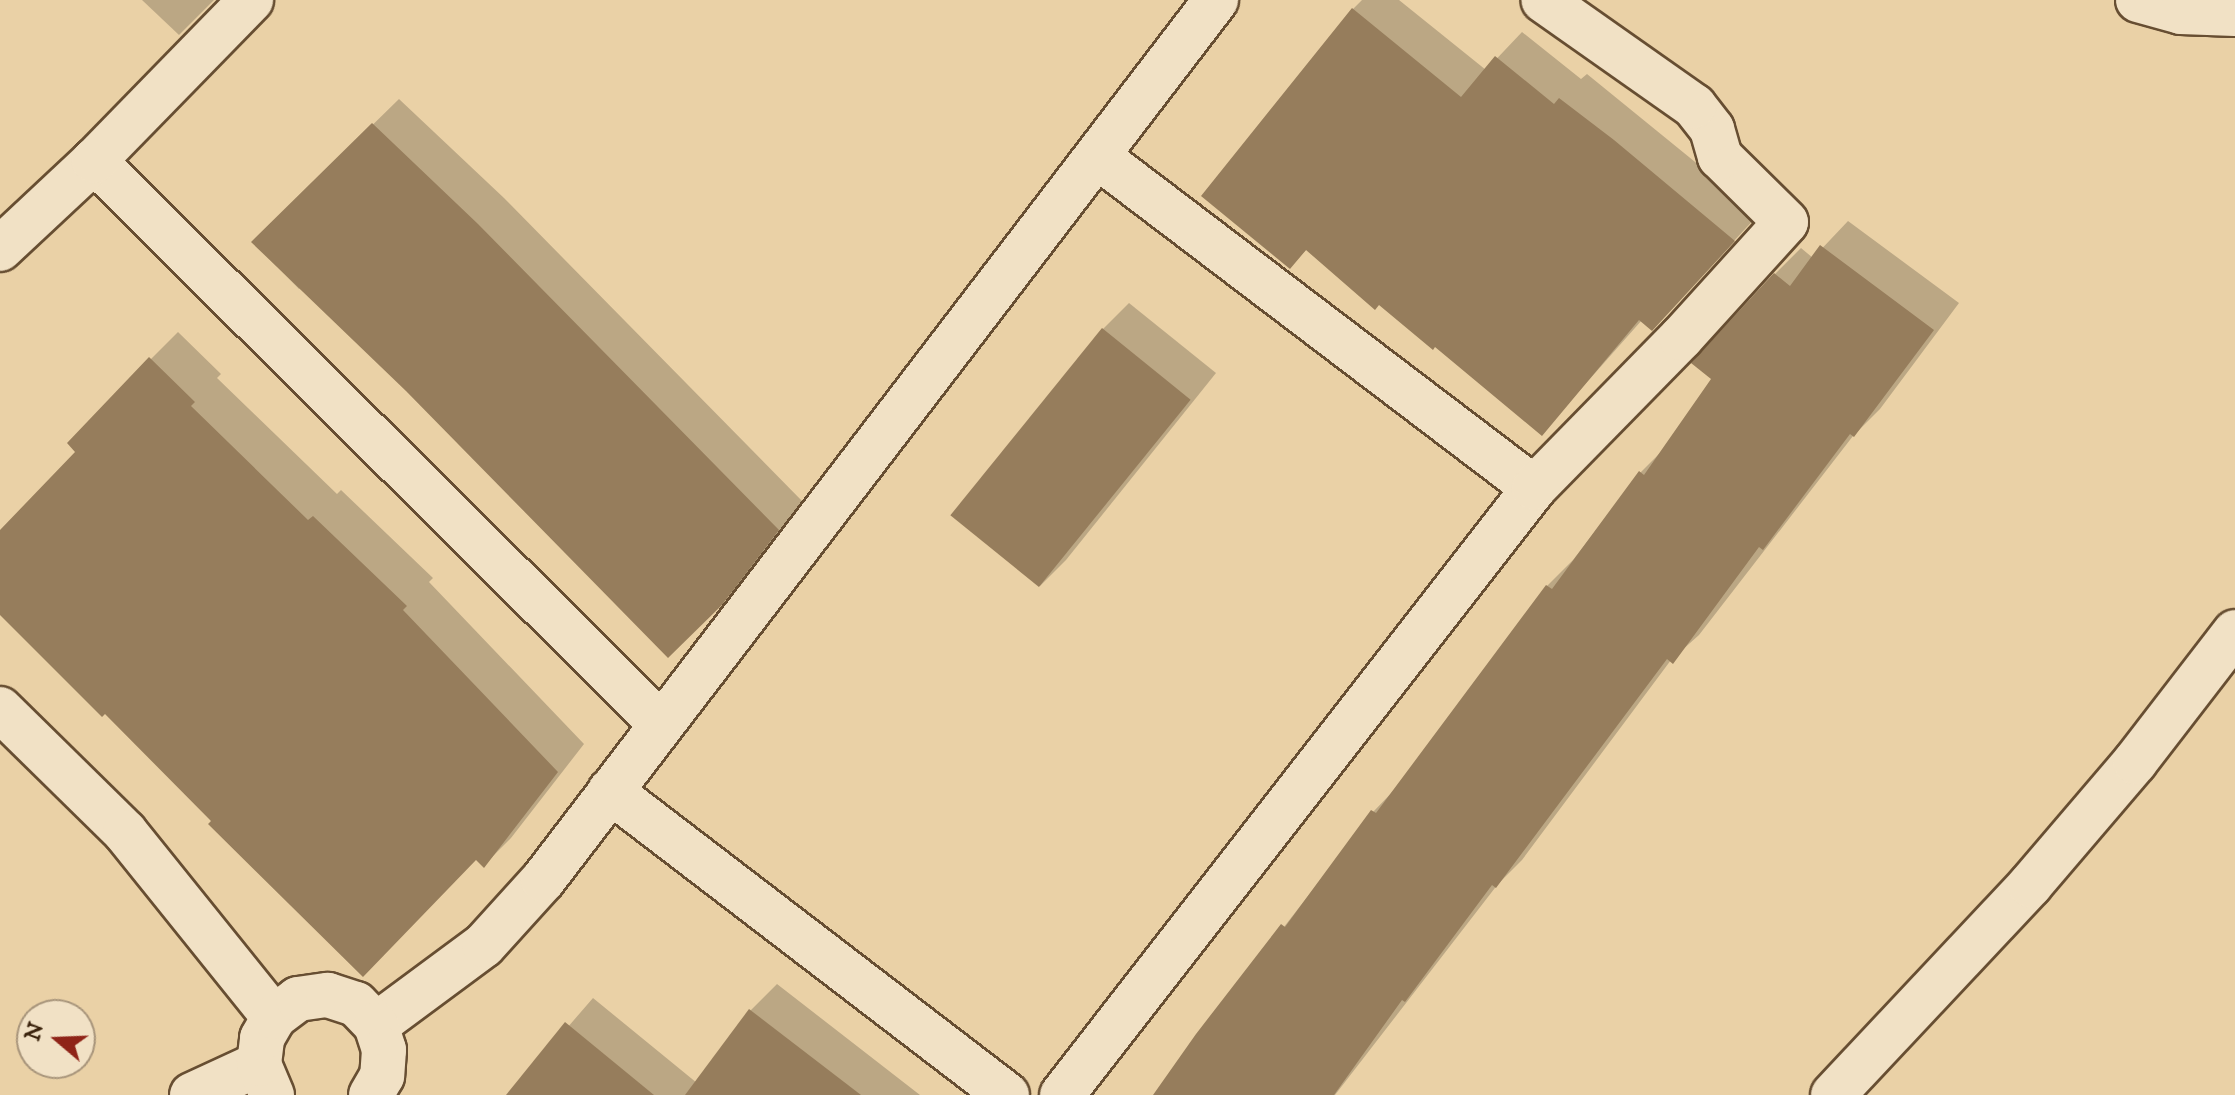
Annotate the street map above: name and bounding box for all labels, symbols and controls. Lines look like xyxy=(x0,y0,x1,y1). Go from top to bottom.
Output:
north arrow xyxy=(16,999,96,1079)
text: N xyxy=(19,1019,50,1045)

